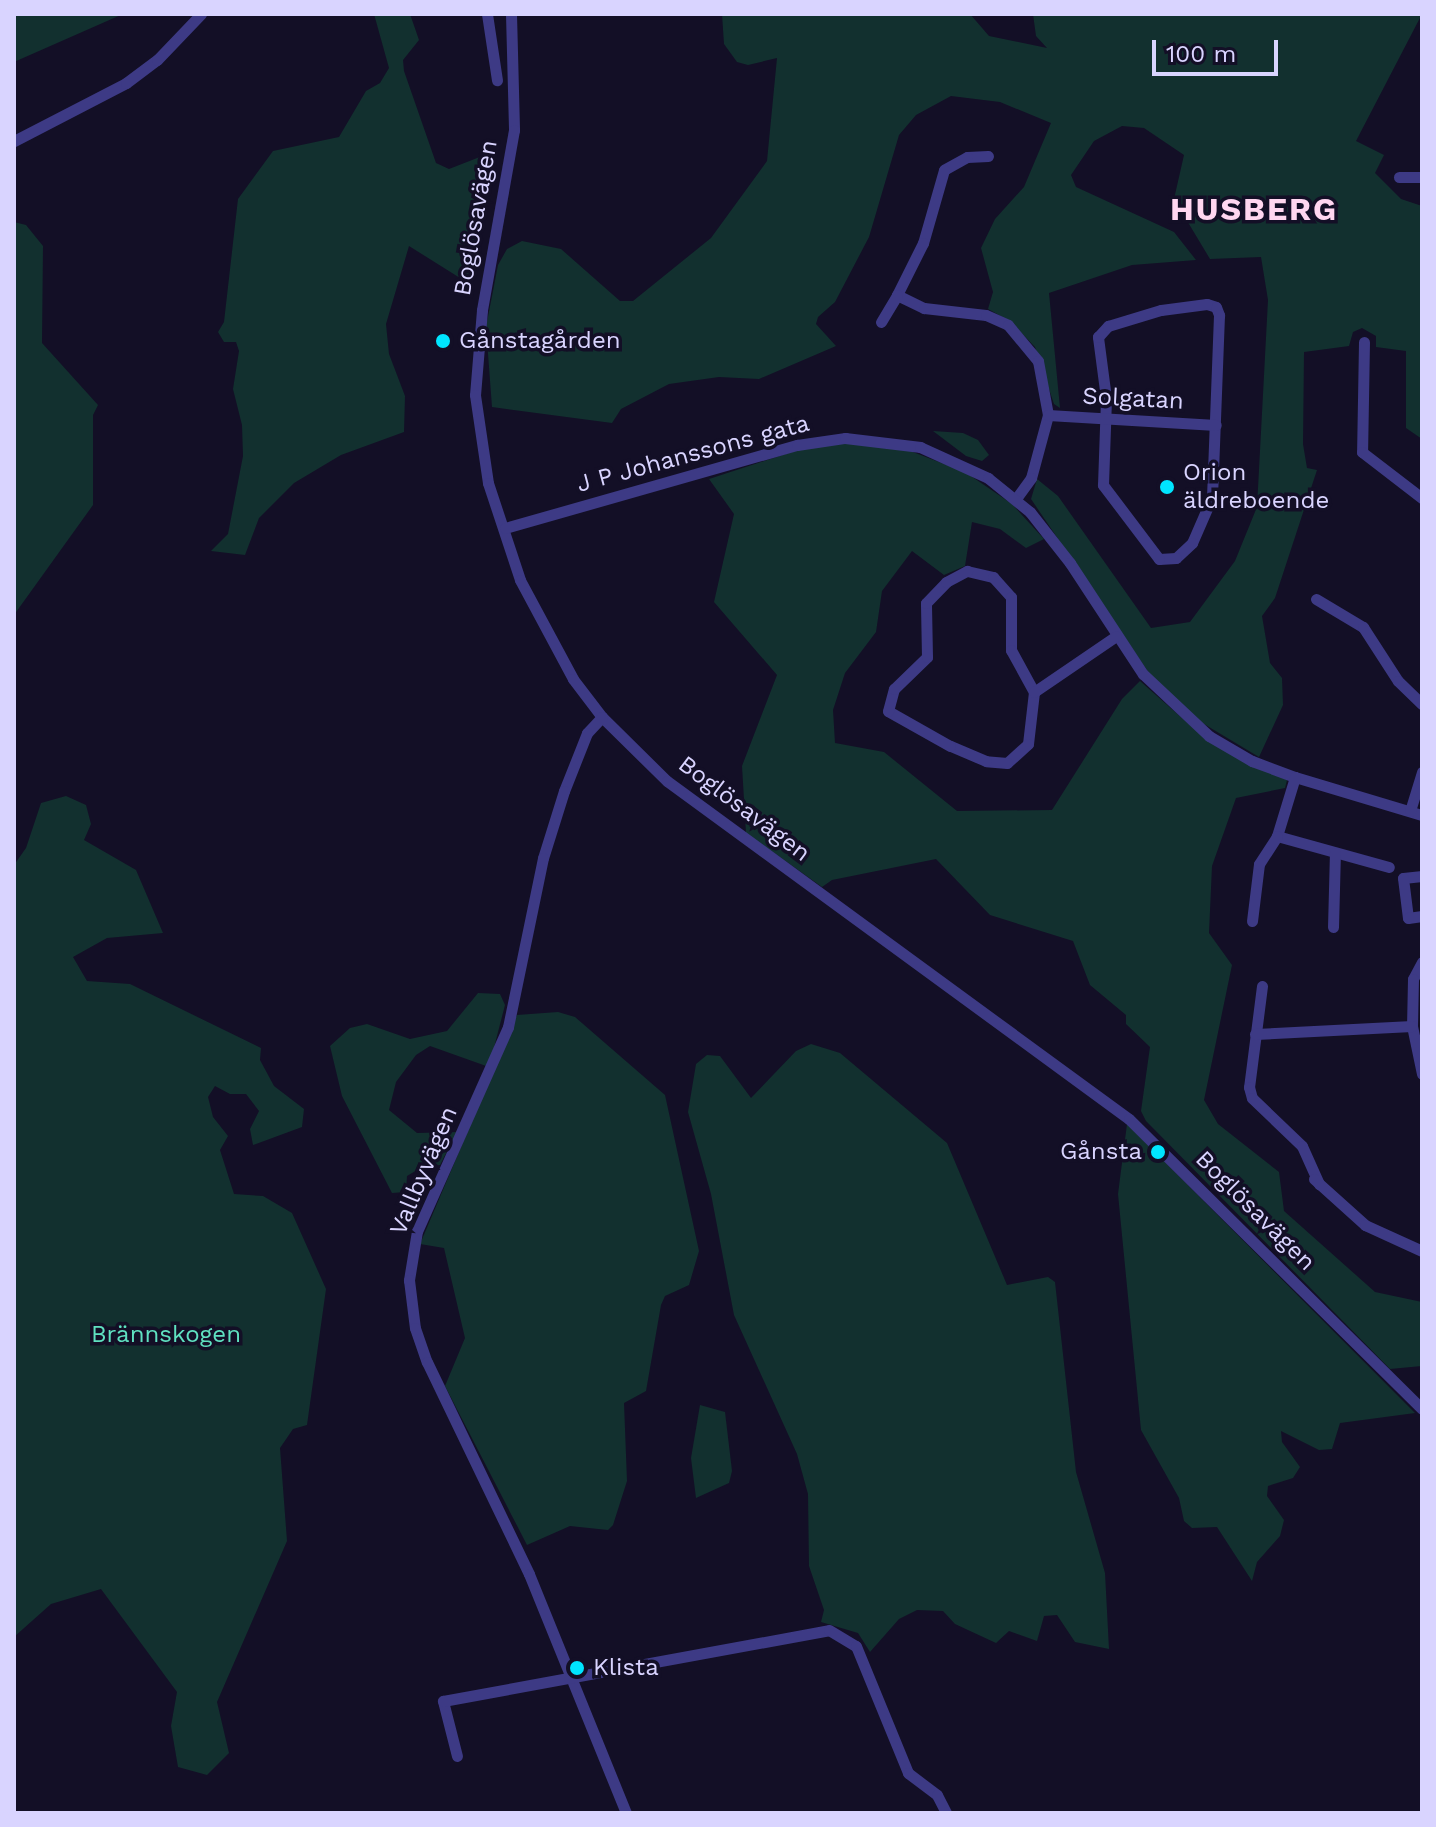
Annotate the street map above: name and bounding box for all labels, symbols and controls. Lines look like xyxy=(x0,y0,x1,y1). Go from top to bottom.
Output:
scale bar xyxy=(1156,24,1282,74)
text: 100 m xyxy=(1166,40,1236,68)
street label: Boglösavägen xyxy=(448,138,504,298)
district label: HUSBERG xyxy=(1170,190,1338,228)
place label: Gånstagården xyxy=(459,327,621,355)
marker: Gånstagården xyxy=(434,332,452,350)
street label: Solgatan xyxy=(1082,382,1184,416)
street label: J P Johanssons gata xyxy=(573,409,813,499)
place label: Orion äldreboende xyxy=(1183,459,1329,515)
marker: Orion äldreboende xyxy=(1158,478,1176,496)
street label: Boglösavägen xyxy=(672,750,816,868)
street label: Vallbyvägen xyxy=(384,1102,464,1240)
place label: Gånsta xyxy=(1060,1138,1142,1166)
marker: Gånsta xyxy=(1149,1143,1167,1161)
street label: Boglösavägen xyxy=(1189,1145,1321,1277)
park label: Brännskogen xyxy=(91,1321,241,1349)
place label: Klista xyxy=(593,1654,659,1682)
marker: Klista xyxy=(568,1659,586,1677)

